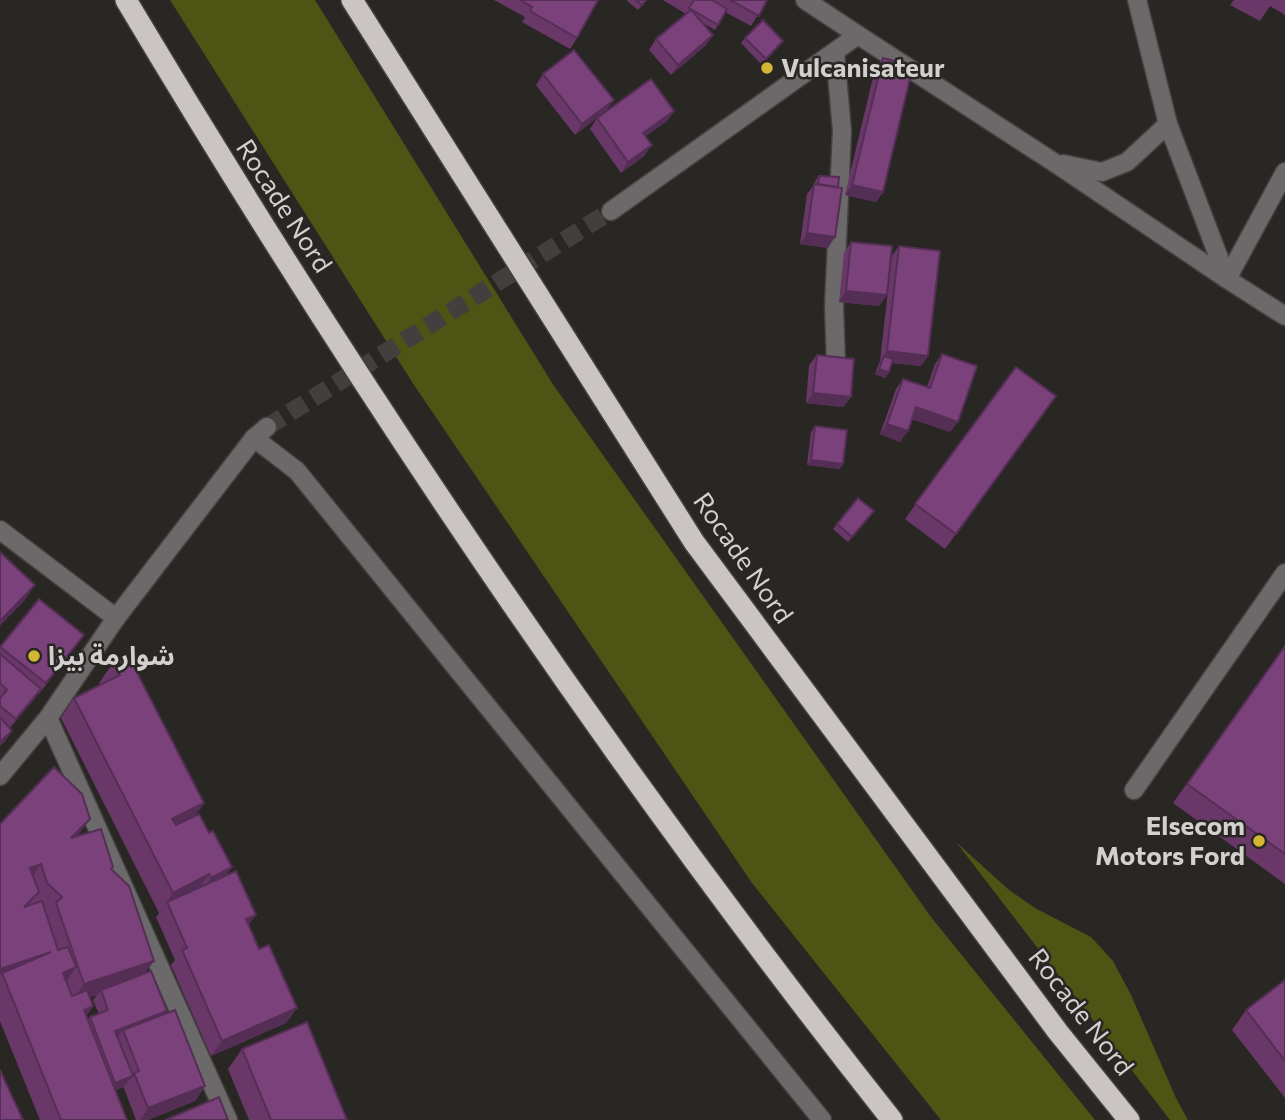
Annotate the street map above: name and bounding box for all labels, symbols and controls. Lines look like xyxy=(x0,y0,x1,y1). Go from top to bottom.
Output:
place label: Vulcanisateur xyxy=(781,51,945,82)
marker: Vulcanisateur xyxy=(759,60,775,76)
street label: Rocade Nord xyxy=(231,133,340,278)
street label: Rocade Nord xyxy=(688,486,801,628)
place label: شوارمة بيزا xyxy=(48,639,175,671)
marker: شوارمة بيزا xyxy=(26,648,42,664)
place label: Elsecom Motors Ford xyxy=(1095,809,1245,870)
marker: Elsecom Motors Ford xyxy=(1251,833,1267,849)
street label: Rocade Nord xyxy=(1023,941,1141,1081)

